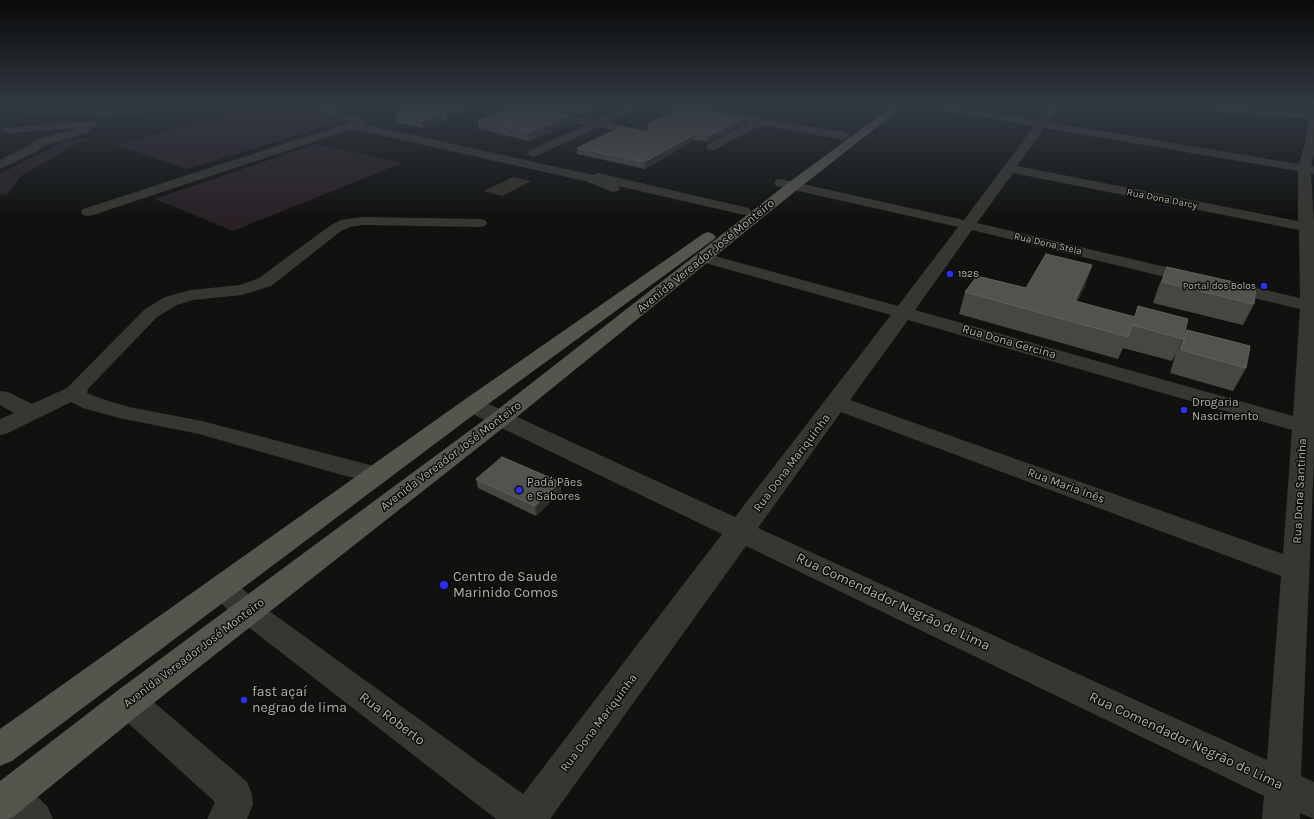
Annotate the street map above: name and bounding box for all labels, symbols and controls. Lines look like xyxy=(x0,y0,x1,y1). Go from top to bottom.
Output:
street label: Rua Dona Darcy xyxy=(1126,186,1198,212)
street label: Avenida Vereador José Monteiro xyxy=(634,196,778,316)
street label: Rua Dona Stela xyxy=(1013,230,1083,258)
place label: 1928 xyxy=(958,268,979,280)
marker: 1928 xyxy=(945,269,955,279)
place label: Portal dos Bolos xyxy=(1183,280,1256,292)
marker: Portal dos Bolos xyxy=(1259,281,1269,291)
street label: Rua Dona Gercina xyxy=(960,322,1058,362)
place label: Drogaria Nascimento xyxy=(1192,396,1259,424)
street label: Avenida Vereador José Monteiro xyxy=(378,398,524,514)
marker: Drogaria Nascimento xyxy=(1179,405,1189,415)
street label: Rua Dona Mariquinha xyxy=(750,411,834,515)
street label: Rua Dona Santinha xyxy=(1290,438,1310,544)
street label: Rua Maria Inês xyxy=(1025,465,1107,507)
place label: Padá Pães e Sabores xyxy=(527,476,583,504)
marker: Padá Pães e Sabores xyxy=(514,485,524,495)
street label: Rua Comendador Negrão de Lima xyxy=(793,550,993,654)
place label: Centro de Saude Marinido Comos xyxy=(453,569,558,602)
marker: Centro de Saude Marinido Comos xyxy=(438,579,450,591)
street label: Avenida Vereador José Monteiro xyxy=(121,595,267,711)
street label: Rua Dona Mariquinha xyxy=(557,671,641,775)
place label: fast açaí negrao de lima xyxy=(252,684,347,716)
street label: Rua Roberto xyxy=(356,689,428,749)
street label: Rua Comendador Negrão de Lima xyxy=(1086,689,1286,793)
marker: fast açaí negrao de lima xyxy=(239,695,249,705)

